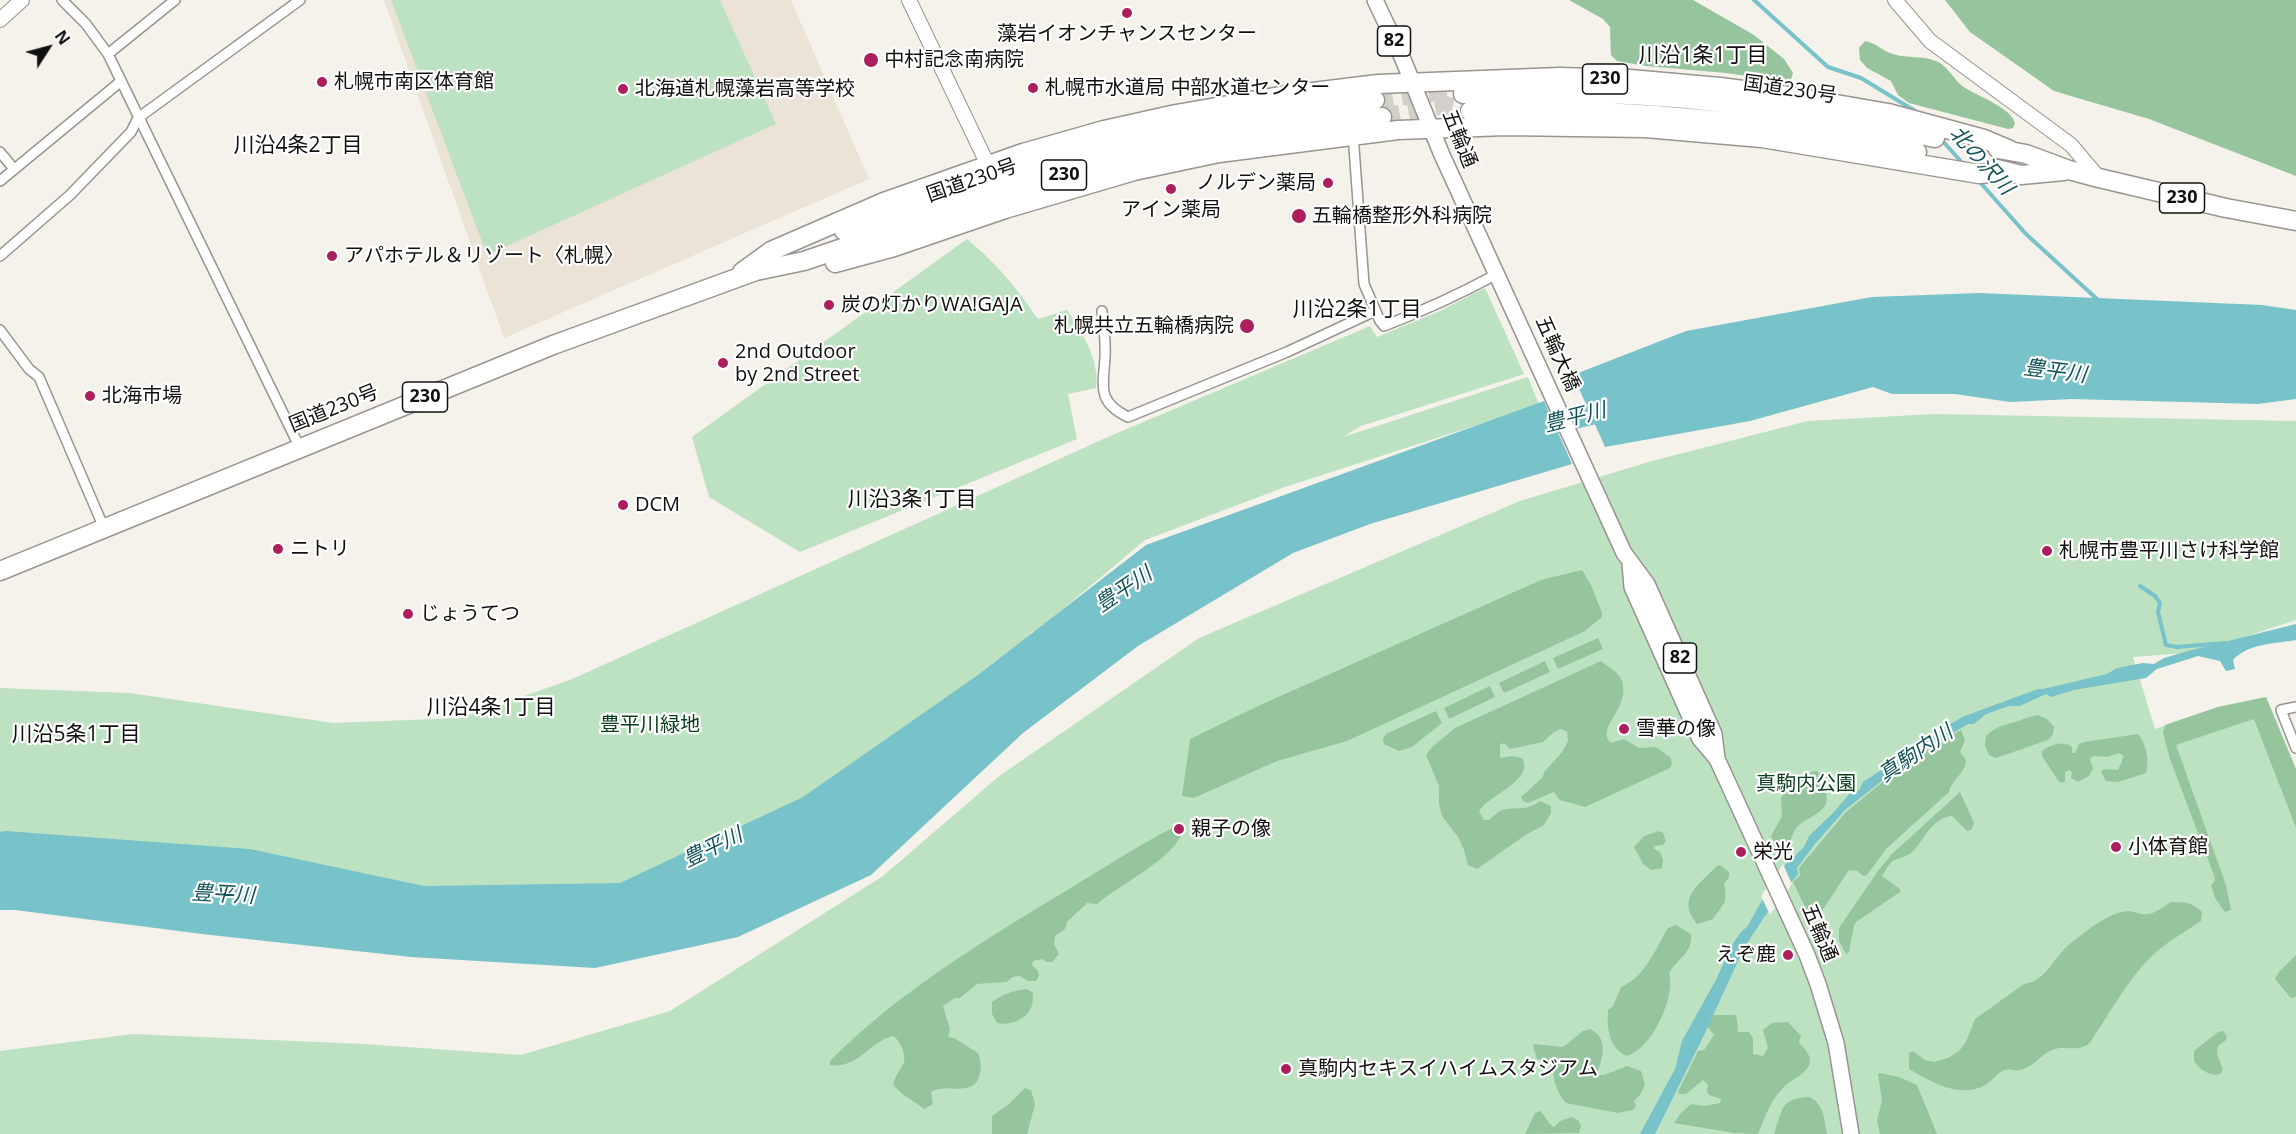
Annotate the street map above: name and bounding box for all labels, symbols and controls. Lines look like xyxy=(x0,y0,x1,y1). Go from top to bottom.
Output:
marker: 藻岩イオンチャンスセンター xyxy=(1120,6,1134,20)
north arrow xyxy=(18,18,78,78)
place label: 藻岩イオンチャンスセンター xyxy=(997,22,1257,46)
text: N xyxy=(50,26,75,49)
road number: 82 xyxy=(1378,26,1410,56)
district label: 川沿1条1丁目 xyxy=(1638,43,1768,69)
place label: 中村記念南病院 xyxy=(884,48,1024,72)
marker: 中村記念南病院 xyxy=(862,51,880,69)
road number: 230 xyxy=(1582,64,1628,94)
place label: 札幌市南区体育館 xyxy=(334,70,494,94)
street label: 国道230号 xyxy=(1742,72,1838,108)
marker: 札幌市南区体育館 xyxy=(315,75,329,89)
place label: 札幌市水道局 中部水道センター xyxy=(1045,76,1330,100)
place label: 北海道札幌藻岩高等学校 xyxy=(635,77,855,101)
marker: 札幌市水道局 中部水道センター xyxy=(1026,81,1040,95)
marker: 北海道札幌藻岩高等学校 xyxy=(616,82,630,96)
street label: 五輪通 xyxy=(1437,107,1481,171)
water label: 北の沢川 xyxy=(1944,121,2018,201)
district label: 川沿4条2丁目 xyxy=(233,133,363,159)
street label: 国道230号 xyxy=(924,154,1020,208)
road number: 230 xyxy=(1042,160,1086,190)
place label: ノルデン薬局 xyxy=(1196,171,1316,195)
marker: ノルデン薬局 xyxy=(1321,176,1335,190)
marker: アイン薬局 xyxy=(1164,182,1178,196)
road number: 230 xyxy=(2160,183,2204,213)
place label: アイン薬局 xyxy=(1121,198,1221,222)
place label: 五輪橋整形外科病院 xyxy=(1312,204,1492,228)
marker: 五輪橋整形外科病院 xyxy=(1290,207,1308,225)
place label: アパホテル＆リゾート〈札幌〉 xyxy=(344,244,624,268)
marker: アパホテル＆リゾート〈札幌〉 xyxy=(325,249,339,263)
place label: 炭の灯かりWA!GAJA xyxy=(841,293,1023,317)
district label: 川沿2条1丁目 xyxy=(1292,297,1422,323)
marker: 炭の灯かりWA!GAJA xyxy=(822,298,836,312)
street label: 五輪大橋 xyxy=(1530,313,1584,395)
place label: 札幌共立五輪橋病院 xyxy=(1054,314,1234,338)
marker: 札幌共立五輪橋病院 xyxy=(1238,317,1256,335)
place label: 2nd Outdoor by 2nd Street xyxy=(735,340,859,387)
marker: 2nd Outdoor by 2nd Street xyxy=(716,356,730,370)
water label: 豊平川 xyxy=(2022,356,2088,388)
street label: 国道230号 xyxy=(286,380,382,438)
road number: 230 xyxy=(402,382,448,412)
place label: 北海市場 xyxy=(102,384,182,408)
marker: 北海市場 xyxy=(83,389,97,403)
water label: 豊平川 xyxy=(1541,398,1609,438)
district label: 川沿3条1丁目 xyxy=(847,487,977,513)
place label: DCM xyxy=(635,493,680,517)
marker: DCM xyxy=(616,498,630,512)
place label: ニトリ xyxy=(290,537,350,561)
place label: 札幌市豊平川さけ科学館 xyxy=(2059,539,2279,563)
marker: ニトリ xyxy=(271,542,285,556)
marker: 札幌市豊平川さけ科学館 xyxy=(2040,544,2054,558)
water label: 豊平川 xyxy=(1091,562,1157,618)
place label: じょうてつ xyxy=(420,602,520,626)
marker: じょうてつ xyxy=(401,607,415,621)
road number: 82 xyxy=(1664,643,1696,673)
district label: 川沿4条1丁目 xyxy=(426,695,556,721)
park label: 豊平川緑地 xyxy=(600,713,700,737)
place label: 雪華の像 xyxy=(1636,717,1716,741)
water label: 真駒内川 xyxy=(1874,720,1958,788)
district label: 川沿5条1丁目 xyxy=(11,722,141,748)
marker: 雪華の像 xyxy=(1617,722,1631,736)
park label: 真駒内公園 xyxy=(1756,772,1856,796)
place label: 親子の像 xyxy=(1191,817,1271,841)
marker: 親子の像 xyxy=(1172,822,1186,836)
water label: 豊平川 xyxy=(679,823,747,873)
place label: 小体育館 xyxy=(2128,835,2208,859)
place label: 栄光 xyxy=(1753,840,1793,864)
marker: 小体育館 xyxy=(2109,840,2123,854)
marker: 栄光 xyxy=(1734,845,1748,859)
water label: 豊平川 xyxy=(191,881,255,909)
street label: 五輪通 xyxy=(1796,901,1842,965)
place label: えぞ鹿 xyxy=(1716,943,1776,967)
marker: えぞ鹿 xyxy=(1781,948,1795,962)
place label: 真駒内セキスイハイムスタジアム xyxy=(1298,1057,1598,1081)
marker: 真駒内セキスイハイムスタジアム xyxy=(1279,1062,1293,1076)

